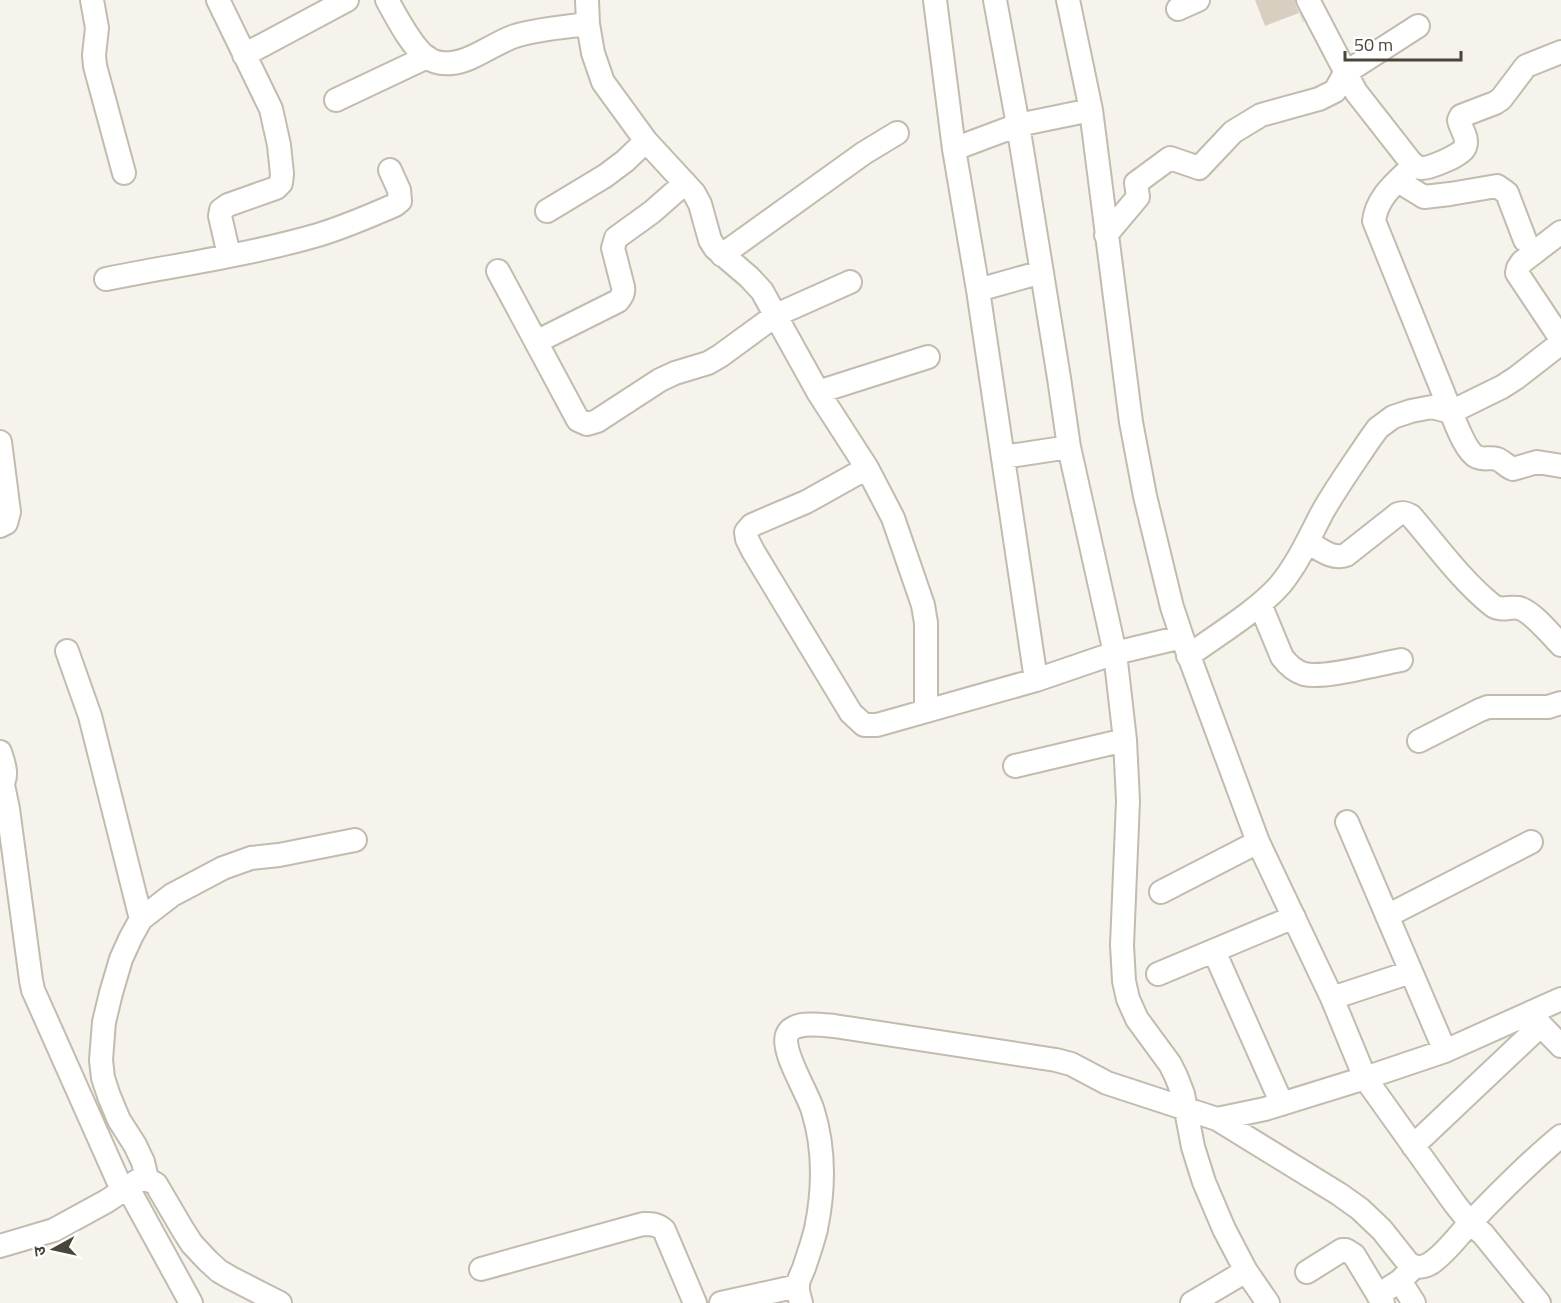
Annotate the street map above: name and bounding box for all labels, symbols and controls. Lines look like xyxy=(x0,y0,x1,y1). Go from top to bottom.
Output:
scale bar xyxy=(1345,24,1460,62)
text: 50 m xyxy=(1354,31,1393,58)
north arrow xyxy=(24,1219,84,1279)
text: उ xyxy=(27,1244,52,1257)

